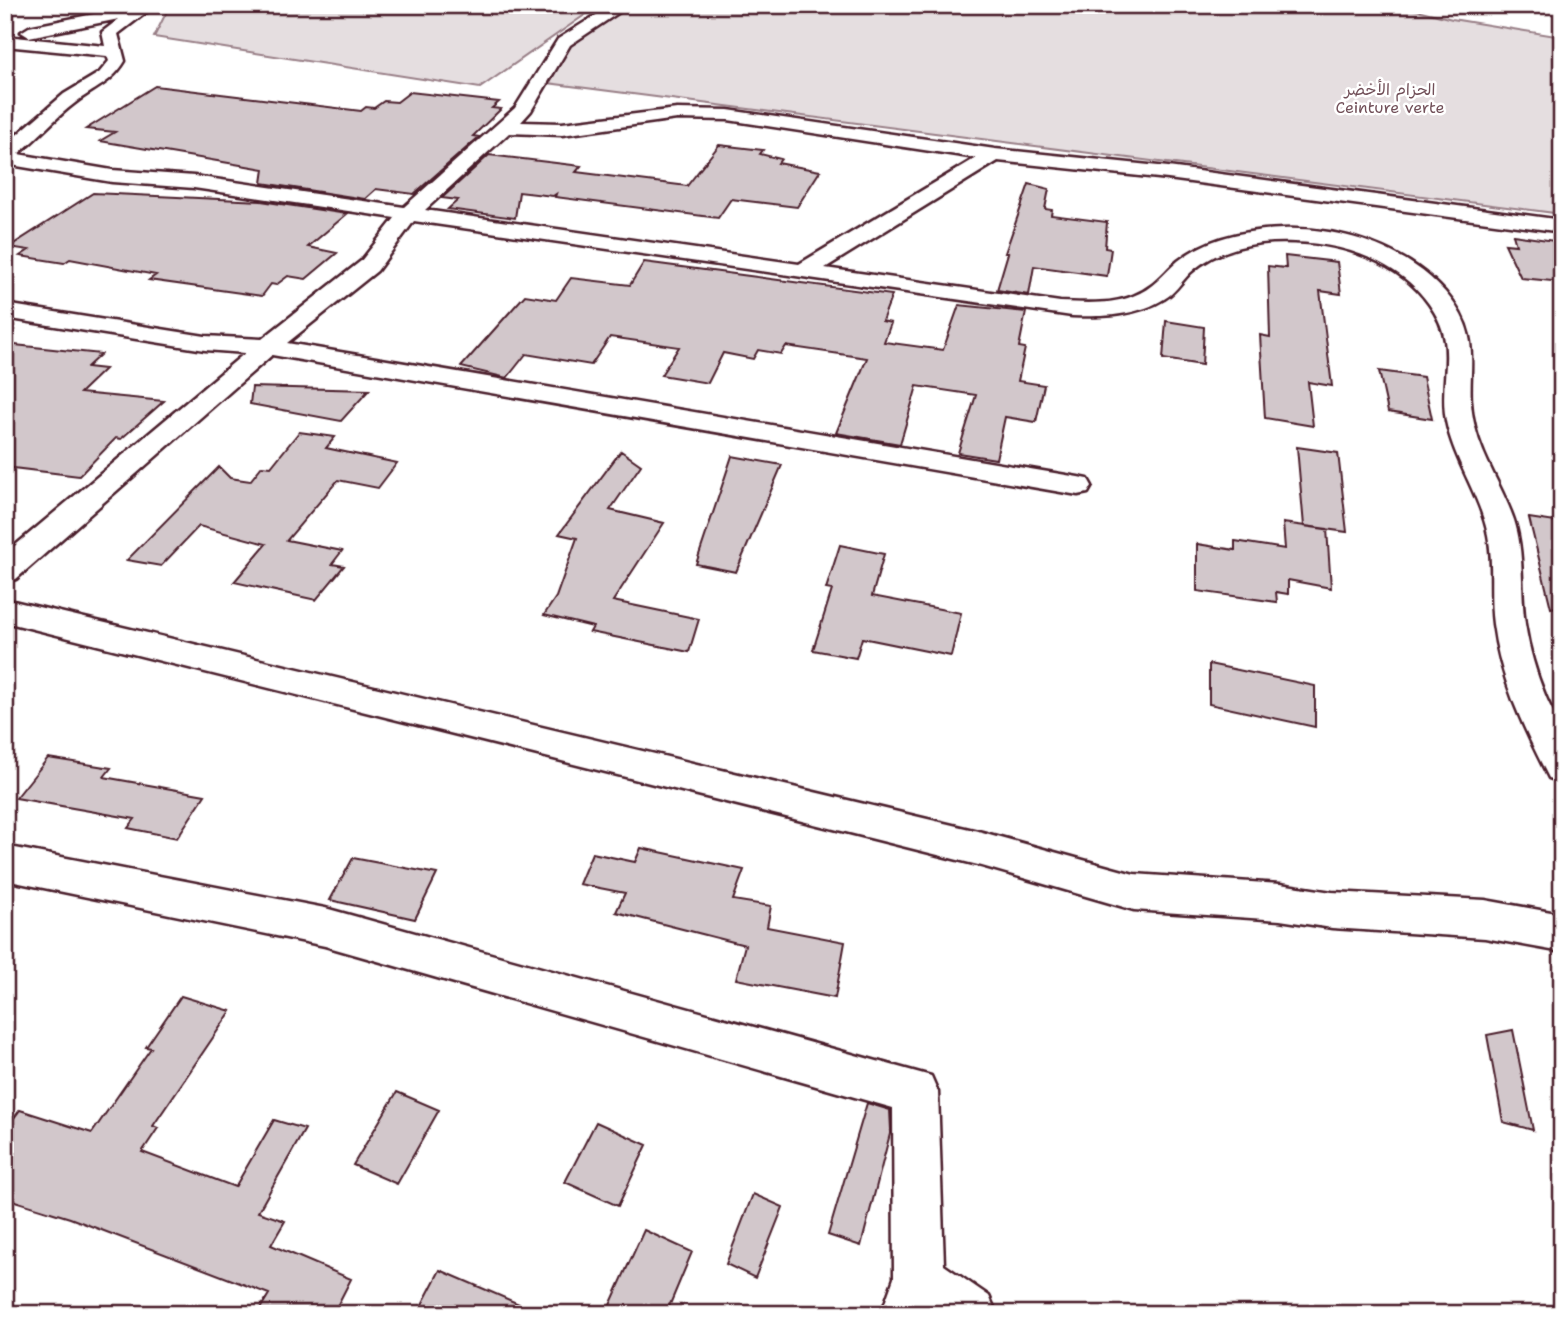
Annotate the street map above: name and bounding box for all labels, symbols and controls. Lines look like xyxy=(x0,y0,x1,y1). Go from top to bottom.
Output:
park label: الحزام الأخضر Ceinture verte xyxy=(1335,79,1445,118)

